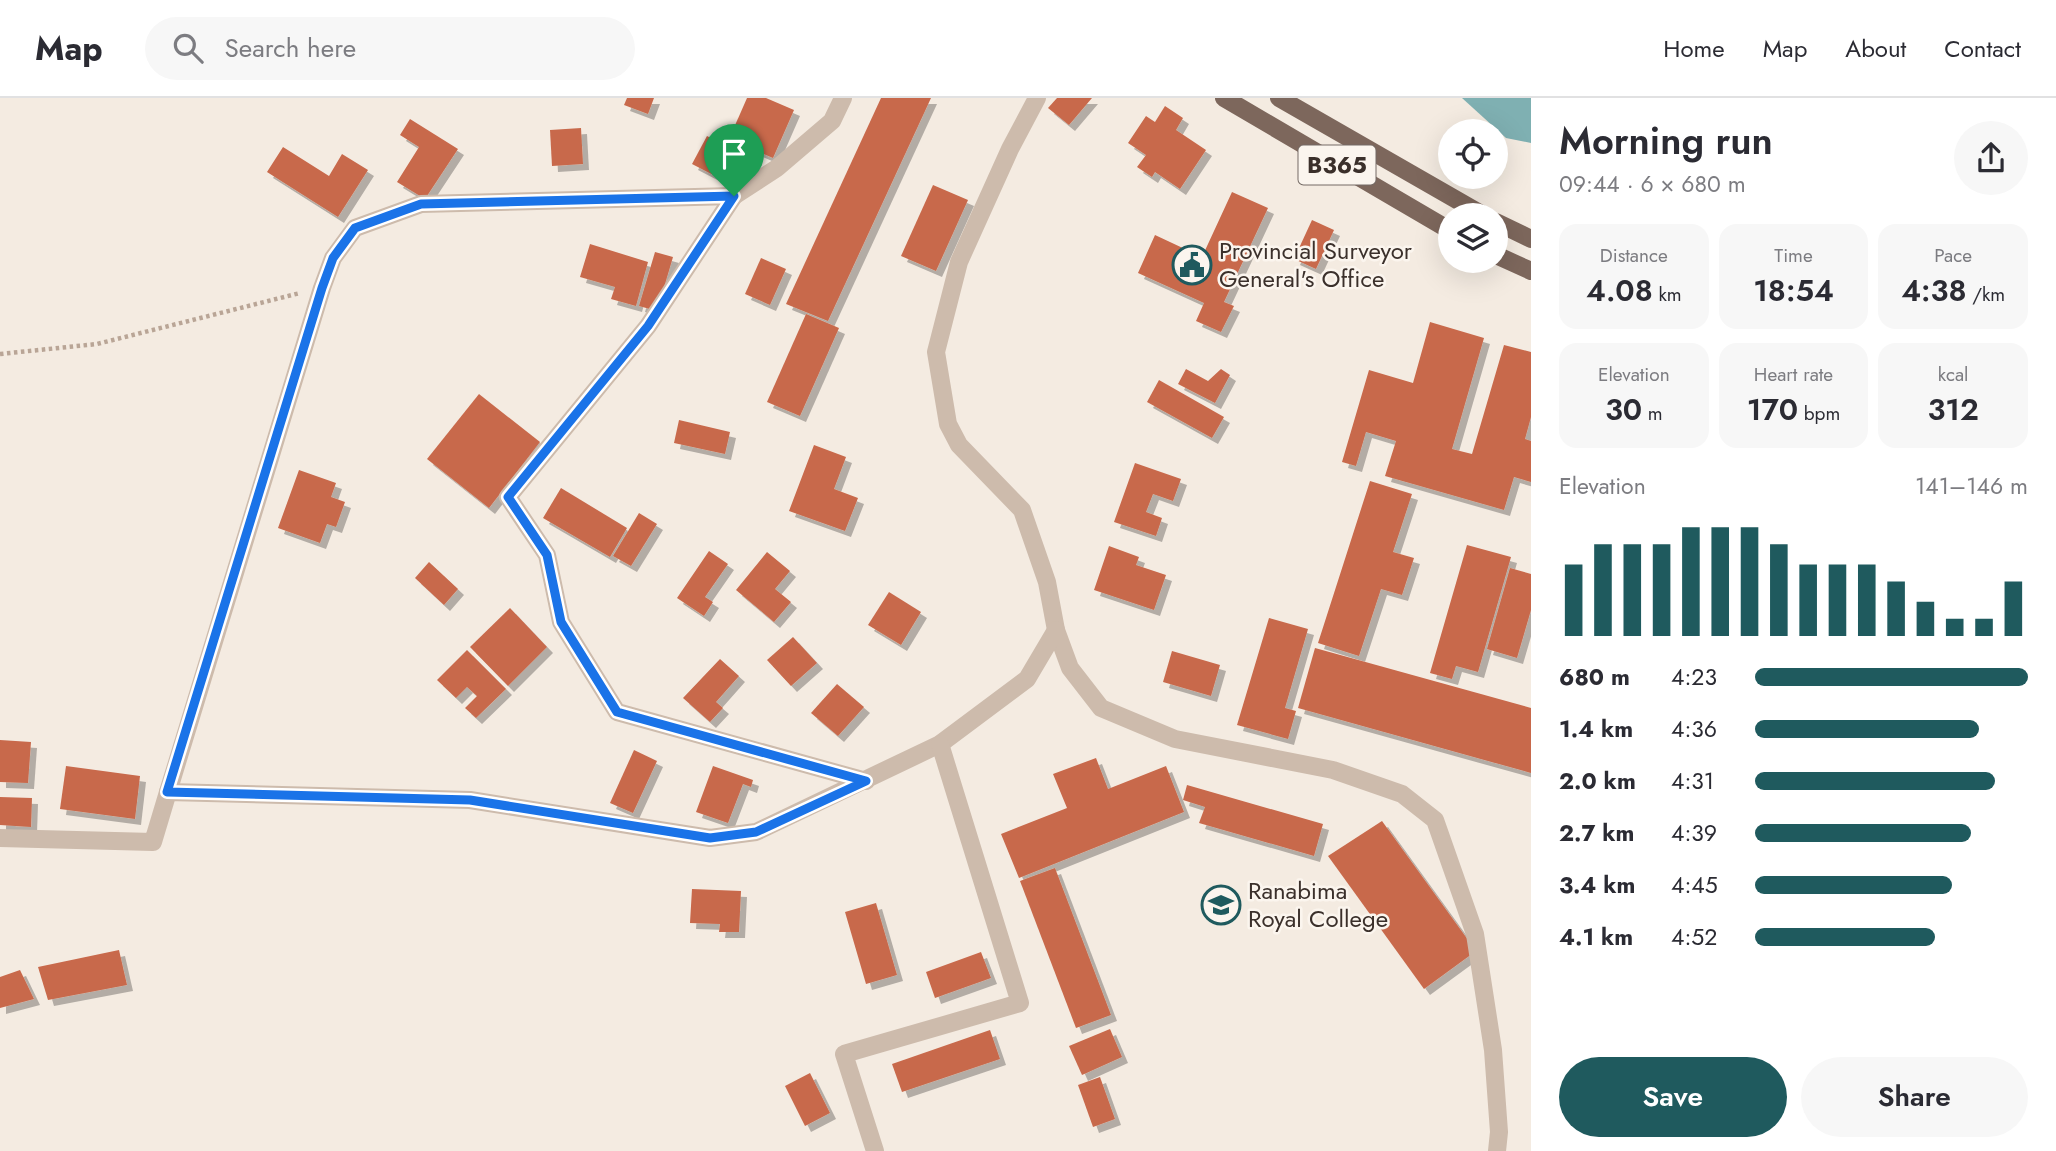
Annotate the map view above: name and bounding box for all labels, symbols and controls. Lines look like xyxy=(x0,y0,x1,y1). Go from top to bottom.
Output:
search box xyxy=(145,17,635,80)
text: Map xyxy=(35,25,103,72)
icon: search xyxy=(169,29,207,67)
text: Search here xyxy=(225,29,356,67)
text: Home xyxy=(1663,31,1725,66)
text: Map xyxy=(1763,31,1807,66)
text: About xyxy=(1845,31,1906,66)
text: Contact xyxy=(1944,31,2021,66)
text: Morning run xyxy=(1559,113,1773,168)
map controls xyxy=(1438,119,1508,273)
button: locate xyxy=(1438,119,1508,189)
button: share xyxy=(1954,121,2028,195)
pin xyxy=(704,124,764,196)
icon: arrive xyxy=(715,135,753,173)
road number: B365 xyxy=(1298,146,1376,184)
text: 09:44 · 6 × 680 m xyxy=(1559,167,1746,201)
button: layers xyxy=(1438,203,1508,273)
place label: Provincial Surveyor General's Office xyxy=(1219,233,1413,296)
text: Distance xyxy=(1600,242,1668,269)
text: Time xyxy=(1774,242,1813,269)
text: Pace xyxy=(1934,242,1972,269)
public building icon: Provincial Surveyor General's Office xyxy=(1171,244,1213,286)
text: 4.08 xyxy=(1586,269,1653,312)
text: 18:54 xyxy=(1753,269,1834,312)
text: 4:38 xyxy=(1901,269,1966,312)
text: km xyxy=(1653,281,1682,308)
text: /km xyxy=(1966,281,2005,308)
text: Elevation xyxy=(1598,361,1670,388)
text: Heart rate xyxy=(1754,361,1833,388)
text: kcal xyxy=(1938,361,1969,388)
text: 30 xyxy=(1605,388,1642,431)
text: 170 xyxy=(1747,388,1798,431)
text: 312 xyxy=(1927,388,1979,431)
text: m xyxy=(1642,400,1663,427)
text: bpm xyxy=(1798,400,1840,427)
text: Elevation xyxy=(1559,469,1646,503)
text: 141–146 m xyxy=(1915,469,2028,503)
text: 680 m xyxy=(1559,660,1630,694)
text: 4:23 xyxy=(1671,660,1717,694)
text: 1.4 km xyxy=(1559,712,1633,746)
text: 4:36 xyxy=(1671,712,1717,746)
text: 2.0 km xyxy=(1559,764,1636,798)
text: 4:31 xyxy=(1671,764,1714,798)
text: 2.7 km xyxy=(1559,816,1634,850)
text: 4:39 xyxy=(1671,816,1717,850)
text: 3.4 km xyxy=(1559,868,1635,902)
text: 4:45 xyxy=(1671,868,1718,902)
place label: Ranabima Royal College xyxy=(1248,873,1388,936)
school or university icon: Ranabima Royal College xyxy=(1200,884,1242,926)
text: 4.1 km xyxy=(1559,920,1633,954)
text: 4:52 xyxy=(1671,920,1717,954)
button: Save xyxy=(1559,1057,1787,1137)
button: Share xyxy=(1801,1057,2028,1137)

